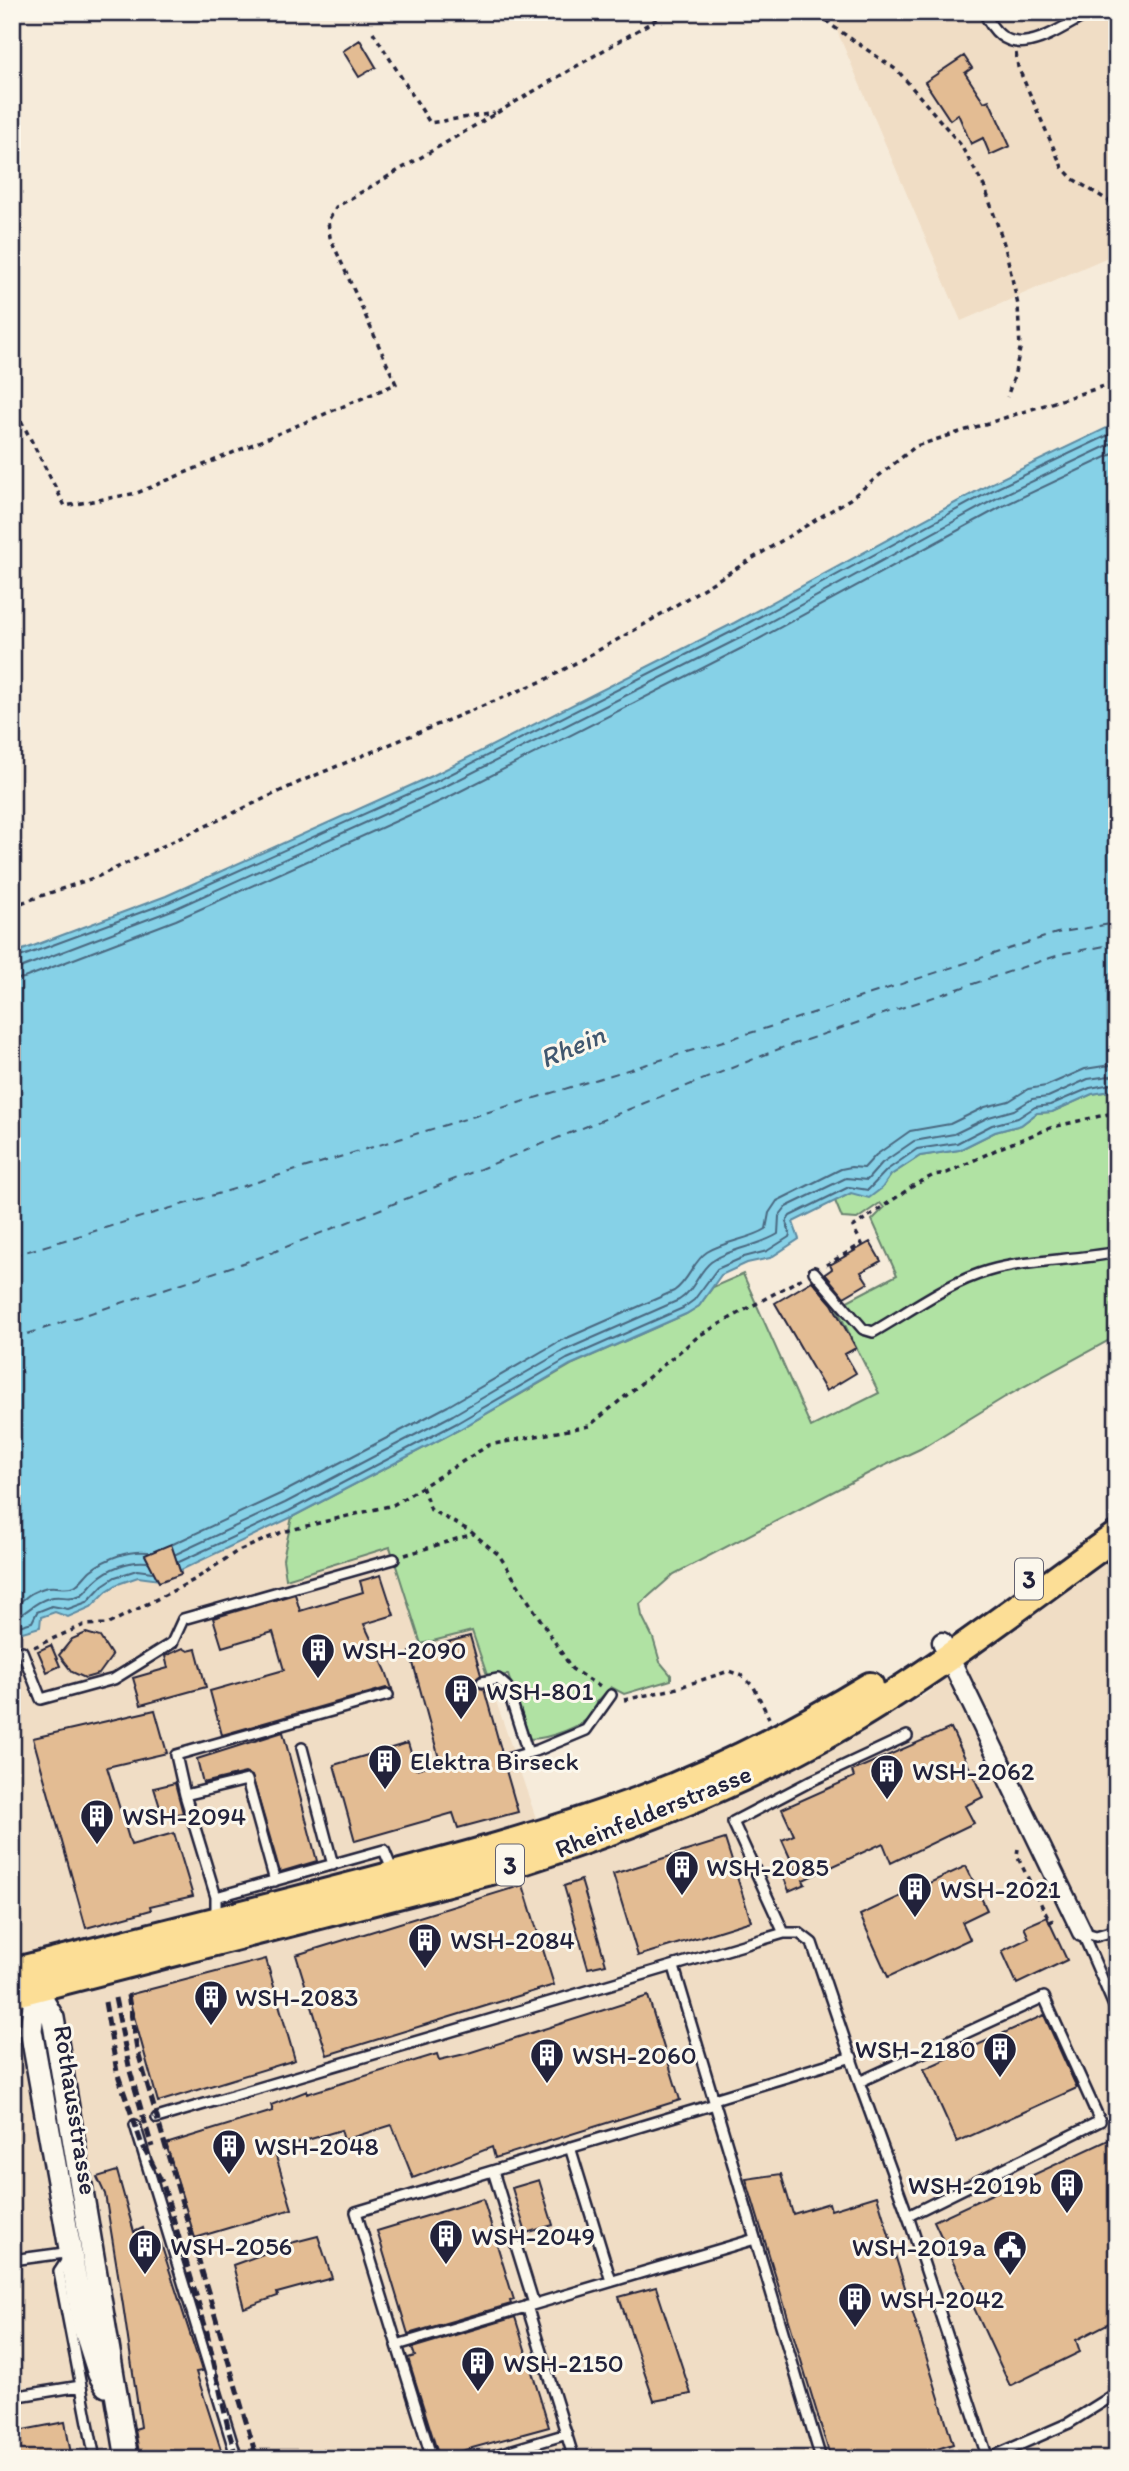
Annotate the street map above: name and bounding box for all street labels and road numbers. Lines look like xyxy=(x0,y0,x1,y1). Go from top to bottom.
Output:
road number: 3 xyxy=(1015,1559,1043,1600)
street label: Rheinfelderstrasse xyxy=(550,1757,756,1865)
road number: 3 xyxy=(496,1844,524,1886)
street label: Rothausstrasse xyxy=(47,2023,105,2197)

